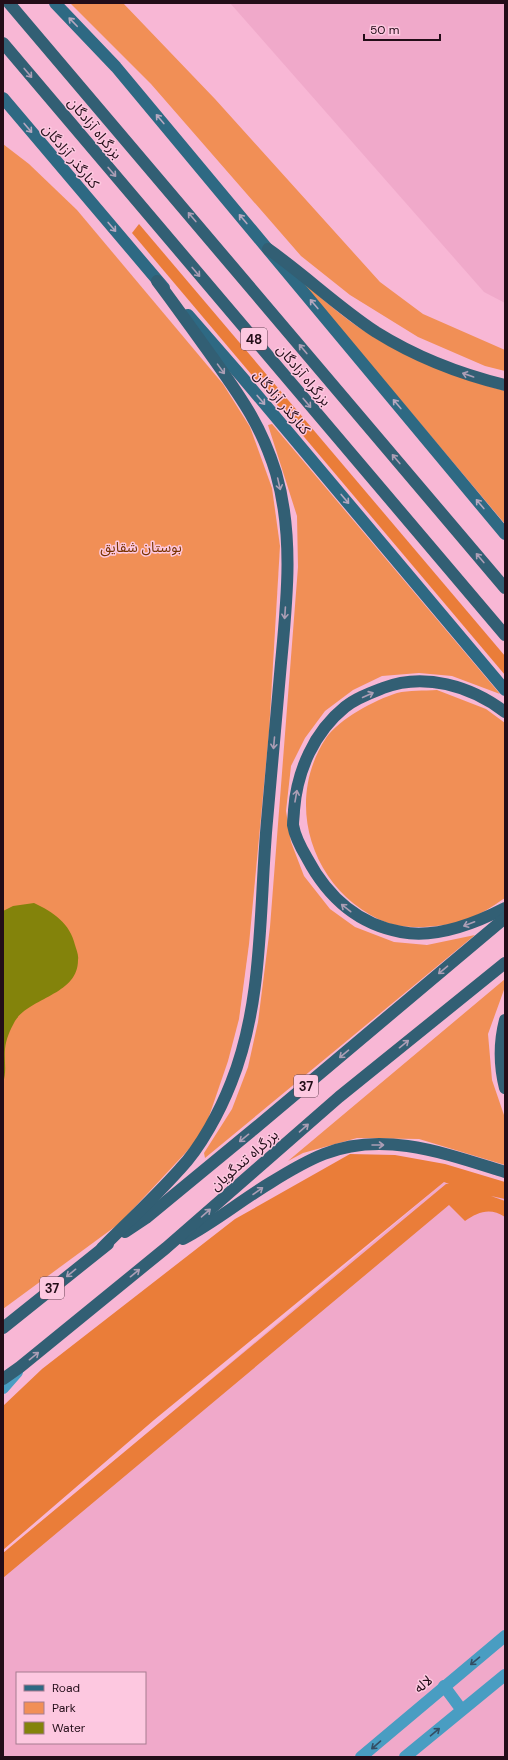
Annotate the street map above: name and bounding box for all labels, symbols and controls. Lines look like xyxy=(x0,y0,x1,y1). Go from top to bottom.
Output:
scale bar xyxy=(364,16,440,42)
one-way arrow xyxy=(68,17,78,27)
text: 50 m xyxy=(370,22,399,38)
one-way arrow xyxy=(24,68,33,79)
street label: بزرگراه آزادگان xyxy=(64,93,126,163)
one-way arrow xyxy=(155,114,164,124)
street label: کنارگذر آزادگان xyxy=(39,120,103,192)
one-way arrow xyxy=(24,122,33,133)
one-way arrow xyxy=(108,167,117,178)
one-way arrow xyxy=(187,212,196,223)
one-way arrow xyxy=(238,213,247,224)
one-way arrow xyxy=(107,222,116,232)
one-way arrow xyxy=(192,266,201,277)
one-way arrow xyxy=(309,299,318,309)
road number: 48 xyxy=(241,328,267,350)
street label: بزرگراه آزادگان xyxy=(273,340,335,410)
one-way arrow xyxy=(298,343,307,354)
one-way arrow xyxy=(217,363,225,374)
street label: کنارگذر آزادگان xyxy=(250,366,314,438)
one-way arrow xyxy=(462,370,474,378)
one-way arrow xyxy=(256,394,265,405)
one-way arrow xyxy=(303,397,312,408)
one-way arrow xyxy=(392,398,401,409)
one-way arrow xyxy=(391,453,400,464)
one-way arrow xyxy=(275,477,283,490)
one-way arrow xyxy=(340,494,349,504)
one-way arrow xyxy=(476,498,485,509)
park label: بوستان شقایق xyxy=(100,538,182,557)
one-way arrow xyxy=(475,553,484,563)
one-way arrow xyxy=(282,606,289,619)
one-way arrow xyxy=(361,691,373,698)
one-way arrow xyxy=(270,736,278,749)
one-way arrow xyxy=(292,789,300,802)
one-way arrow xyxy=(341,904,352,912)
one-way arrow xyxy=(464,920,476,928)
one-way arrow xyxy=(438,966,448,975)
one-way arrow xyxy=(398,1040,409,1049)
one-way arrow xyxy=(338,1050,349,1059)
road number: 37 xyxy=(294,1075,318,1097)
one-way arrow xyxy=(299,1123,309,1133)
street label: بزرگراه تندگویان xyxy=(206,1125,282,1194)
one-way arrow xyxy=(238,1133,249,1142)
one-way arrow xyxy=(371,1141,384,1149)
one-way arrow xyxy=(253,1187,264,1195)
one-way arrow xyxy=(201,1209,211,1218)
one-way arrow xyxy=(66,1268,77,1277)
one-way arrow xyxy=(129,1269,140,1278)
road number: 37 xyxy=(40,1277,64,1299)
one-way arrow xyxy=(29,1351,40,1360)
one-way arrow xyxy=(470,1656,480,1665)
street label: لاله xyxy=(410,1671,436,1697)
legend xyxy=(16,1672,146,1744)
text: Road xyxy=(52,1680,80,1696)
text: Park xyxy=(52,1700,76,1716)
text: Water xyxy=(52,1720,86,1736)
one-way arrow xyxy=(429,1727,440,1736)
one-way arrow xyxy=(370,1740,381,1749)

